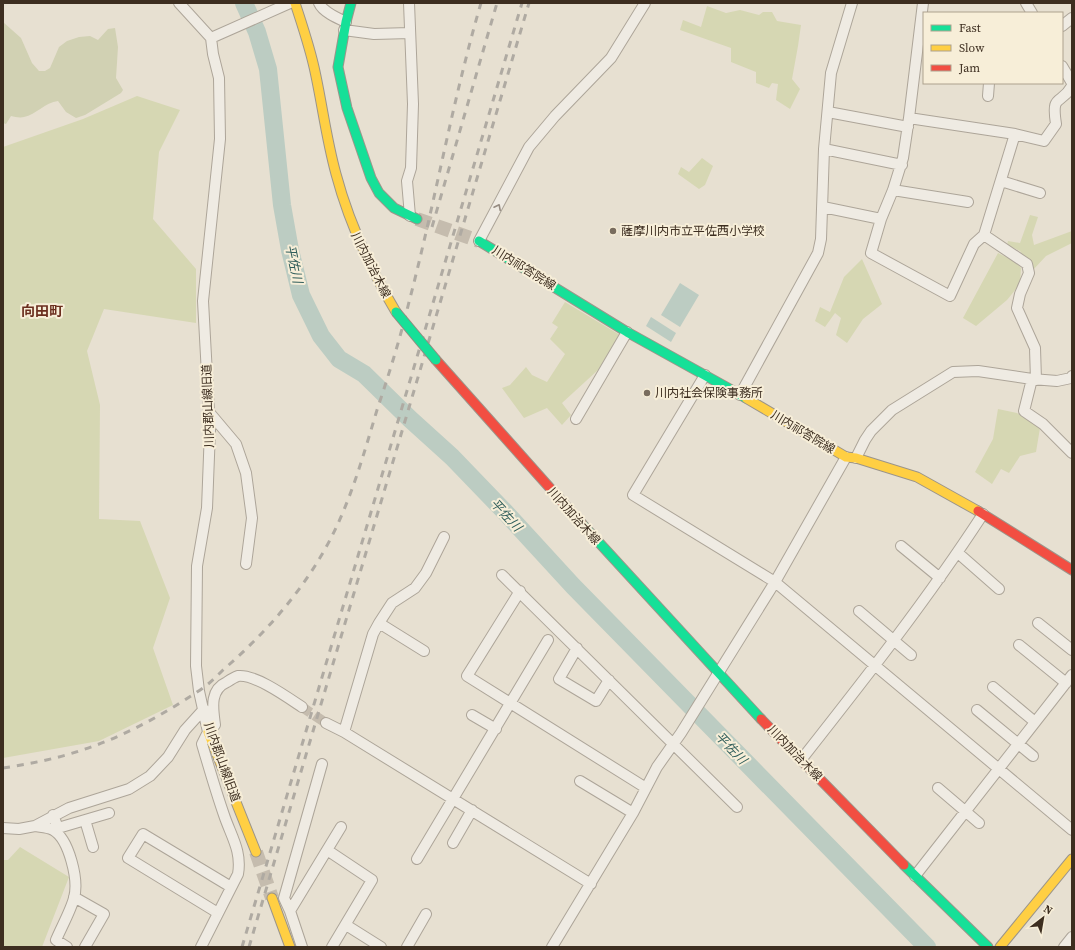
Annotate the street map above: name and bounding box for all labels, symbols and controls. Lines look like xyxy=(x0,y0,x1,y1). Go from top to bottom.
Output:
legend xyxy=(923,12,1063,84)
text: Fast xyxy=(959,20,981,36)
text: Slow xyxy=(959,40,985,56)
text: Jam xyxy=(958,60,980,76)
one-way arrow xyxy=(493,203,501,211)
place label: 薩摩川内市立平佐西小学校 xyxy=(621,223,765,239)
marker: 薩摩川内市立平佐西小学校 xyxy=(608,226,618,236)
street label: 川内加治木線 xyxy=(348,229,394,301)
street label: 川内祁答院線 xyxy=(489,242,559,294)
water label: 平佐川 xyxy=(282,243,307,287)
district label: 向田町 xyxy=(21,301,63,321)
street label: 川内郡山線旧道 xyxy=(199,364,217,448)
place label: 川内社会保険事務所 xyxy=(655,385,763,401)
marker: 川内社会保険事務所 xyxy=(642,388,652,398)
street label: 川内祁答院線 xyxy=(768,407,838,457)
street label: 川内加治木線 xyxy=(544,484,604,548)
water label: 平佐川 xyxy=(486,495,527,537)
street label: 川内郡山線旧道 xyxy=(200,720,244,804)
street label: 川内加治木線 xyxy=(764,722,826,784)
water label: 平佐川 xyxy=(711,728,752,769)
north arrow xyxy=(1023,898,1063,938)
text: N xyxy=(1041,901,1055,918)

